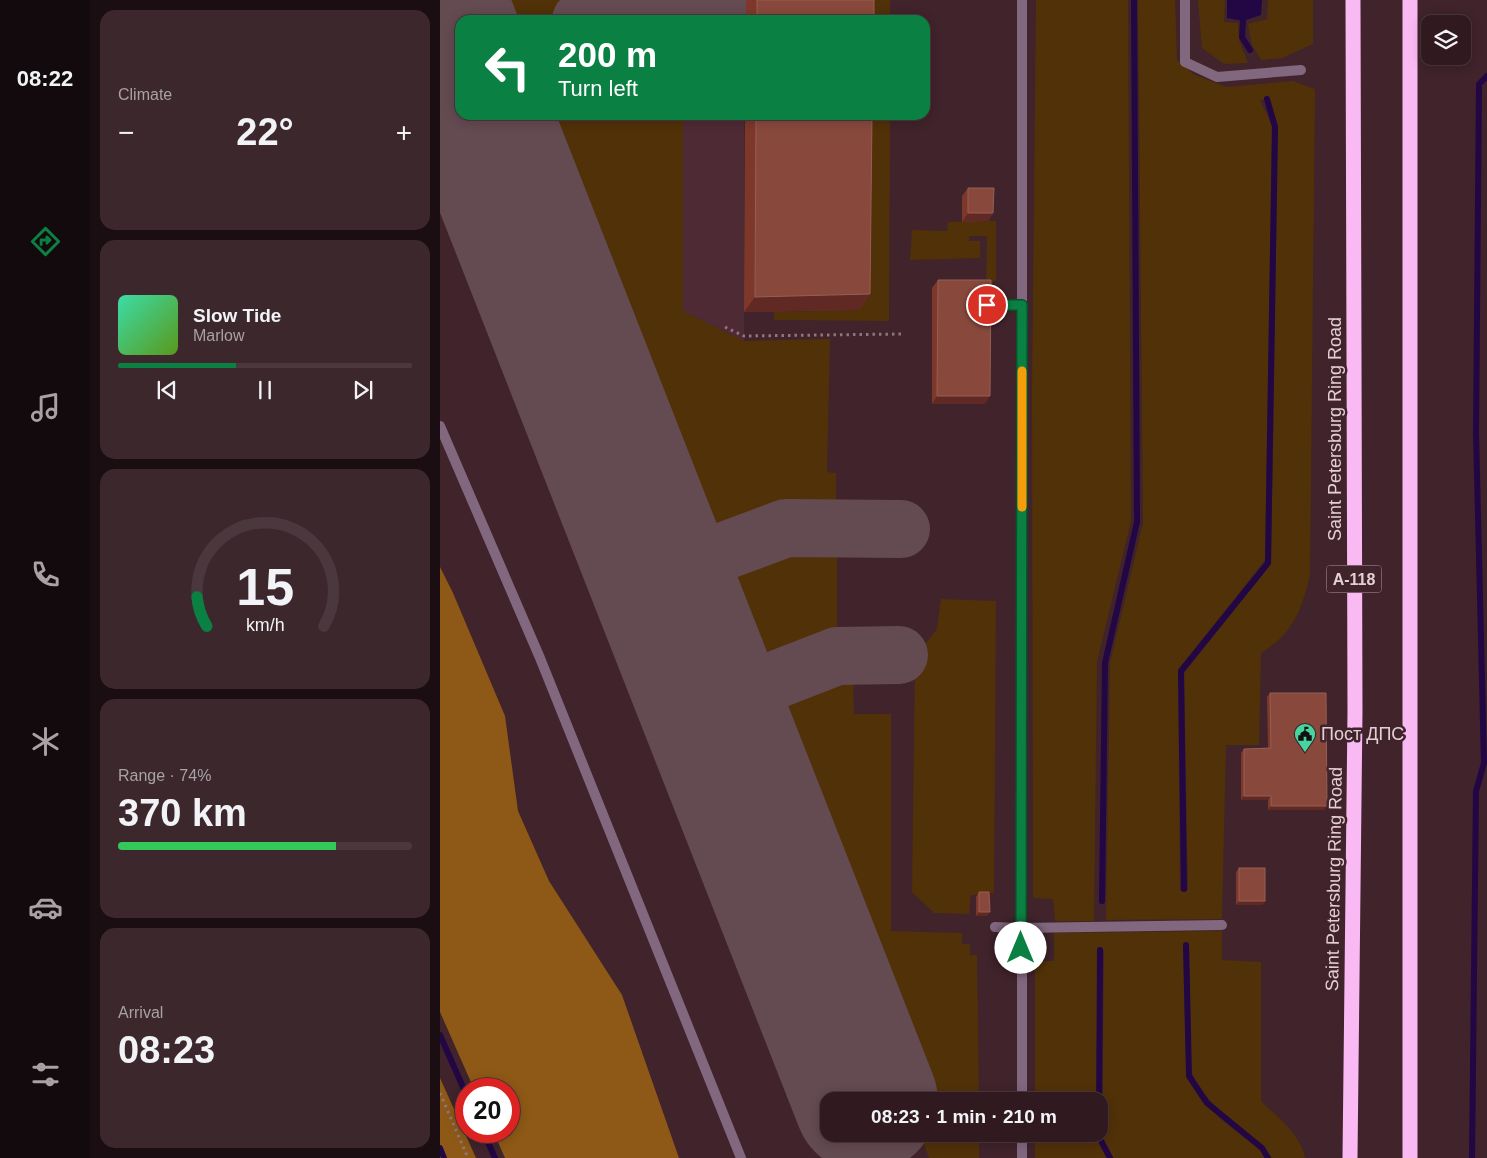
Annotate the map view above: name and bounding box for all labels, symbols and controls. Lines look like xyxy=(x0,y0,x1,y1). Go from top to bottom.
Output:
map controls xyxy=(1421,15,1471,65)
button: layers xyxy=(1421,15,1471,65)
icon: left xyxy=(475,35,540,100)
text: 200 m xyxy=(558,35,657,74)
text: 08:22 xyxy=(17,66,73,91)
text: Turn left xyxy=(558,76,638,101)
text: Climate xyxy=(118,86,172,103)
text: 22° xyxy=(236,111,294,153)
text: − xyxy=(118,117,134,148)
text: + xyxy=(396,117,412,148)
icon: directions xyxy=(28,224,63,259)
pin xyxy=(966,284,1008,326)
icon: arrive xyxy=(973,291,1001,319)
text: Slow Tide xyxy=(193,305,281,326)
street label: Saint Petersburg Ring Road xyxy=(1325,317,1345,541)
text: Marlow xyxy=(193,327,245,344)
icon: previous xyxy=(153,376,181,404)
icon: pause xyxy=(251,376,279,404)
icon: next xyxy=(349,376,377,404)
icon: music xyxy=(28,390,63,425)
icon: phone xyxy=(28,557,63,592)
text: 15 xyxy=(236,558,294,616)
road number: А-118 xyxy=(1326,566,1382,592)
text: km/h xyxy=(246,615,284,635)
public building icon: Пост ДПС xyxy=(1293,722,1317,753)
icon: climate xyxy=(28,724,63,759)
place label: Пост ДПС xyxy=(1321,724,1404,744)
text: Range · 74% xyxy=(118,767,211,784)
street label: Saint Petersburg Ring Road xyxy=(1322,767,1346,991)
text: 370 km xyxy=(118,792,247,834)
icon: car xyxy=(28,890,63,925)
position arrow xyxy=(994,921,1046,973)
text: Arrival xyxy=(118,1004,163,1021)
text: 08:23 xyxy=(118,1029,215,1071)
icon: filters xyxy=(28,1057,63,1092)
speed limit sign: 20 xyxy=(455,1078,520,1143)
text: 08:23 · 1 min · 210 m xyxy=(871,1106,1057,1127)

